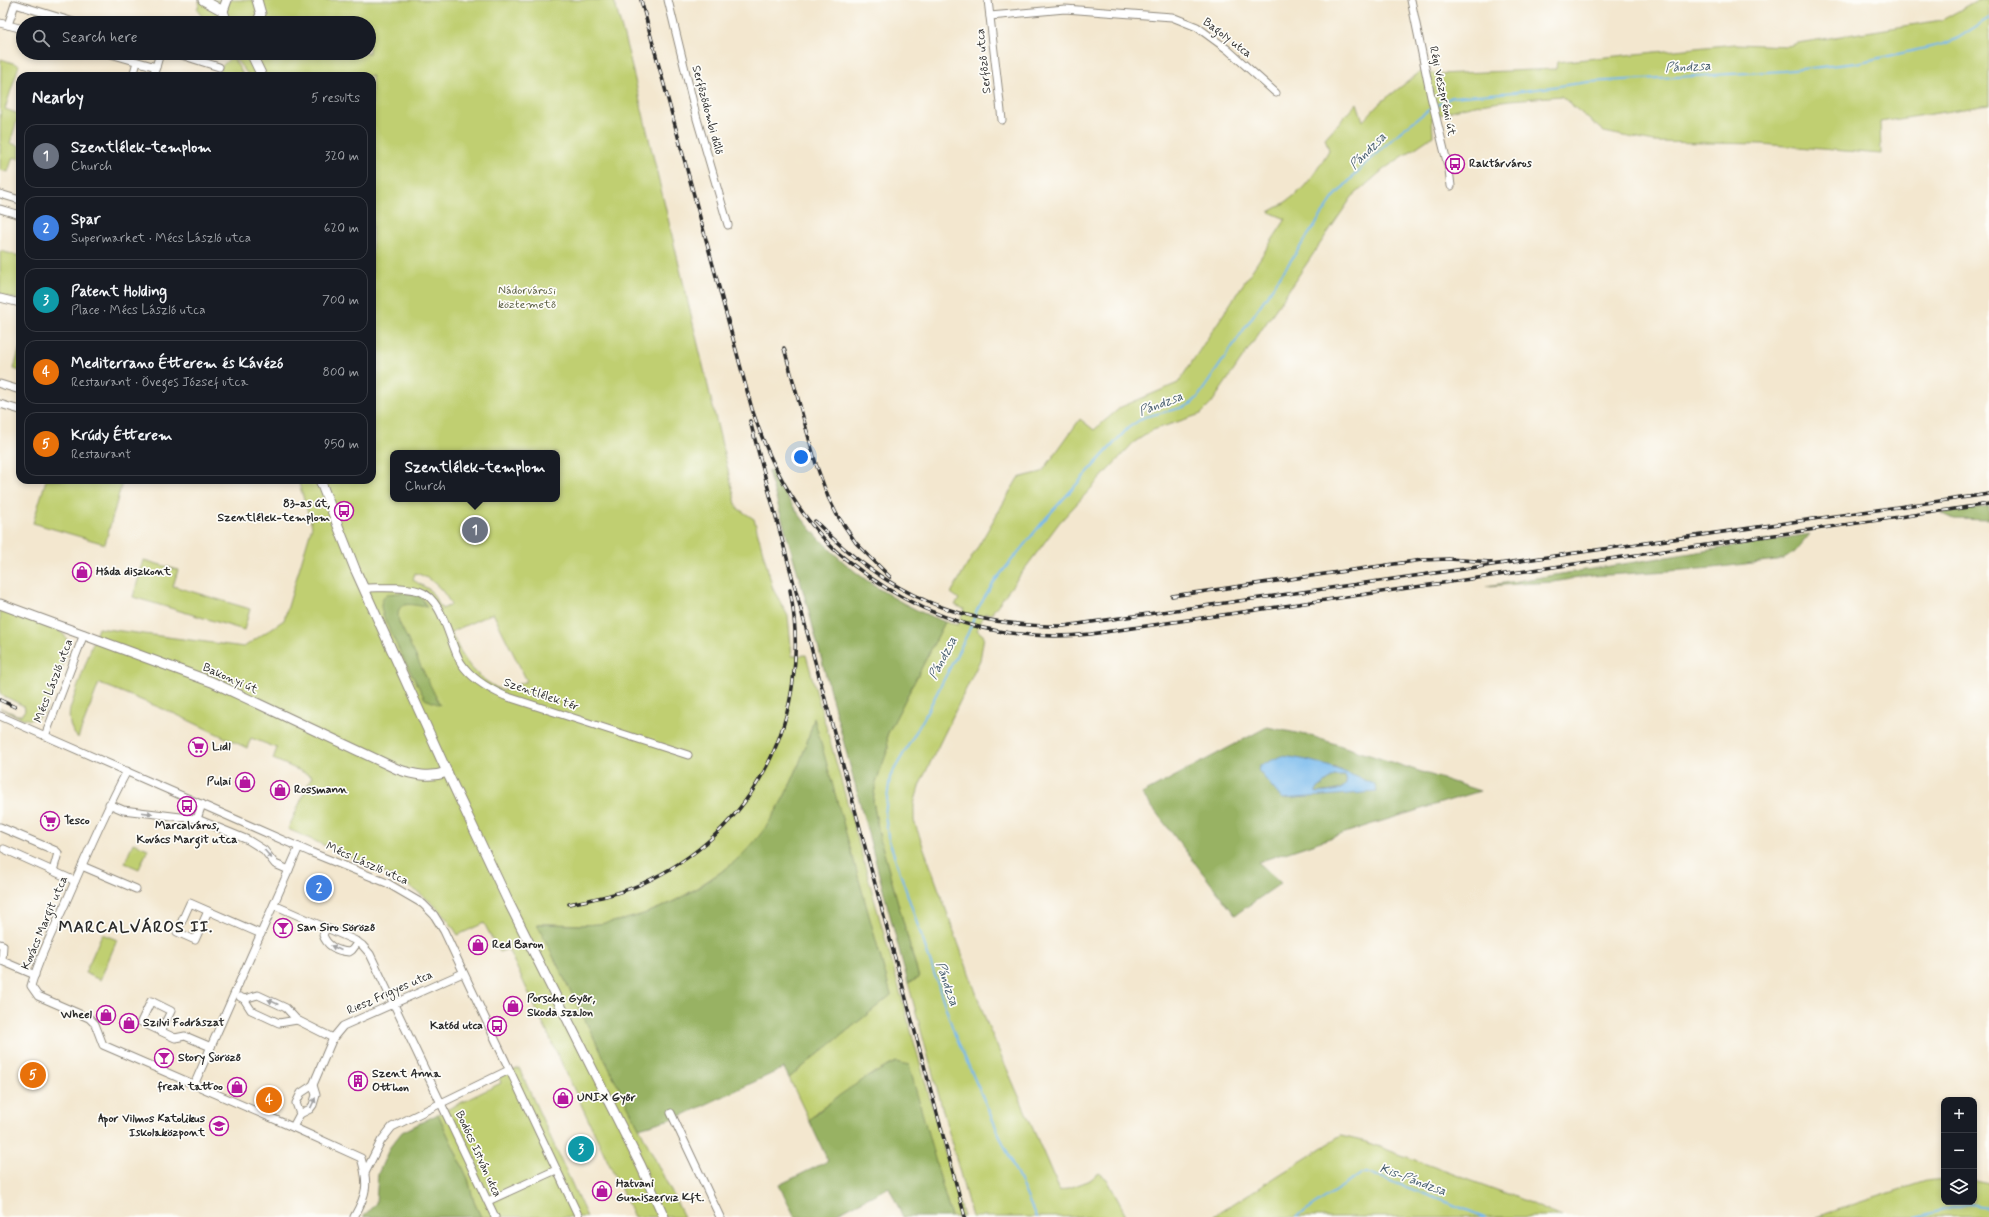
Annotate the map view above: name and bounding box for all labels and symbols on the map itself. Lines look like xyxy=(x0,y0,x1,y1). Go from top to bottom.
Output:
street label: Bagoly utca xyxy=(1199,14,1255,62)
street label: Serfőző utca xyxy=(973,28,995,94)
street label: Régi Veszprémi út xyxy=(1425,45,1459,137)
water label: Pándzsa xyxy=(1665,57,1712,77)
street label: Serfőződombi dűlő xyxy=(687,64,727,156)
water label: Pándzsa xyxy=(1346,128,1391,173)
bus stop icon: Raktárváros xyxy=(1444,153,1466,175)
place label: Raktárváros xyxy=(1469,156,1532,172)
park label: Nádorvárosi köztemető xyxy=(498,283,556,313)
water label: Pándzsa xyxy=(1136,388,1186,420)
your location xyxy=(791,447,811,467)
place label: 83-as út, Szentlélek-templom xyxy=(218,496,331,526)
bus stop icon: 83-as út, Szentlélek-templom xyxy=(333,500,355,522)
pin: 1 xyxy=(462,515,488,545)
shop icon: Háda diszkont xyxy=(71,561,93,583)
place label: Háda diszkont xyxy=(96,564,172,580)
water label: Pándzsa xyxy=(925,633,961,682)
street label: Mécs László utca xyxy=(31,637,77,725)
street label: Bakonyi út xyxy=(200,660,260,698)
street label: Szentlélek tér xyxy=(501,675,581,715)
supermarket icon: Lidl xyxy=(187,736,209,758)
place label: Lidl xyxy=(212,739,231,755)
shop icon: Pulai xyxy=(234,771,256,793)
place label: Pulai xyxy=(207,774,231,790)
shop icon: Rossmann xyxy=(269,779,291,801)
place label: Rossmann xyxy=(294,782,348,798)
bus stop icon: Marcalváros, Kovács Margit utca xyxy=(176,795,198,817)
supermarket icon: Tesco xyxy=(39,810,61,832)
one-way arrow xyxy=(141,810,153,816)
place label: Tesco xyxy=(64,813,90,829)
place label: Marcalváros, Kovács Margit utca xyxy=(137,818,237,849)
street label: Mécs László utca xyxy=(323,839,411,889)
one-way arrow xyxy=(263,849,272,860)
street label: Kovács Margit utca xyxy=(18,873,73,973)
pin: 2 xyxy=(306,873,332,903)
district label: MARCALVÁROS II. xyxy=(59,917,213,938)
bar icon: San Siro Söröző xyxy=(272,917,294,939)
place label: San Siro Söröző xyxy=(297,920,375,936)
shop icon: Red Baron xyxy=(467,934,489,956)
place label: Red Baron xyxy=(492,937,544,953)
one-way arrow xyxy=(330,945,341,951)
water label: Pándzsa xyxy=(931,959,963,1009)
street label: Riesz Frigyes utca xyxy=(345,967,435,1019)
place label: Porsche Győr, Skoda szalon xyxy=(527,991,596,1021)
shop icon: Porsche Győr, Skoda szalon xyxy=(502,995,524,1017)
one-way arrow xyxy=(267,998,279,1005)
shop icon: Wheel xyxy=(95,1004,117,1026)
place label: Wheel xyxy=(60,1007,93,1023)
shop icon: Szilvi Fodrászat xyxy=(118,1012,140,1034)
place label: Szilvi Fodrászat xyxy=(143,1015,225,1031)
bus stop icon: Katód utca xyxy=(486,1015,508,1037)
place label: Katód utca xyxy=(430,1018,483,1034)
bar icon: Story Söröző xyxy=(153,1047,175,1069)
place label: Story Söröző xyxy=(178,1050,241,1066)
pin: 5 xyxy=(20,1060,46,1090)
place label: Szent Anna Otthon xyxy=(372,1066,441,1096)
building icon: Szent Anna Otthon xyxy=(347,1070,369,1092)
shop icon: freak tattoo xyxy=(226,1076,248,1098)
place label: freak tattoo xyxy=(156,1079,223,1095)
pin: 4 xyxy=(256,1085,282,1115)
shop icon: UNIX Győr xyxy=(552,1087,574,1109)
place label: UNIX Győr xyxy=(577,1090,636,1106)
one-way arrow xyxy=(310,1097,316,1108)
street label: Bodócs István utca xyxy=(451,1108,505,1200)
place label: Apor Vilmos Katolikus Iskolaközpont xyxy=(98,1111,206,1141)
school or university icon: Apor Vilmos Katolikus Iskolaközpont xyxy=(208,1115,230,1137)
pin: 3 xyxy=(568,1134,594,1164)
water label: Kis-Pándzsa xyxy=(1377,1160,1449,1200)
place label: Hatvani Gumiszerviz Kft. xyxy=(616,1176,705,1206)
shop icon: Hatvani Gumiszerviz Kft. xyxy=(591,1180,613,1202)

